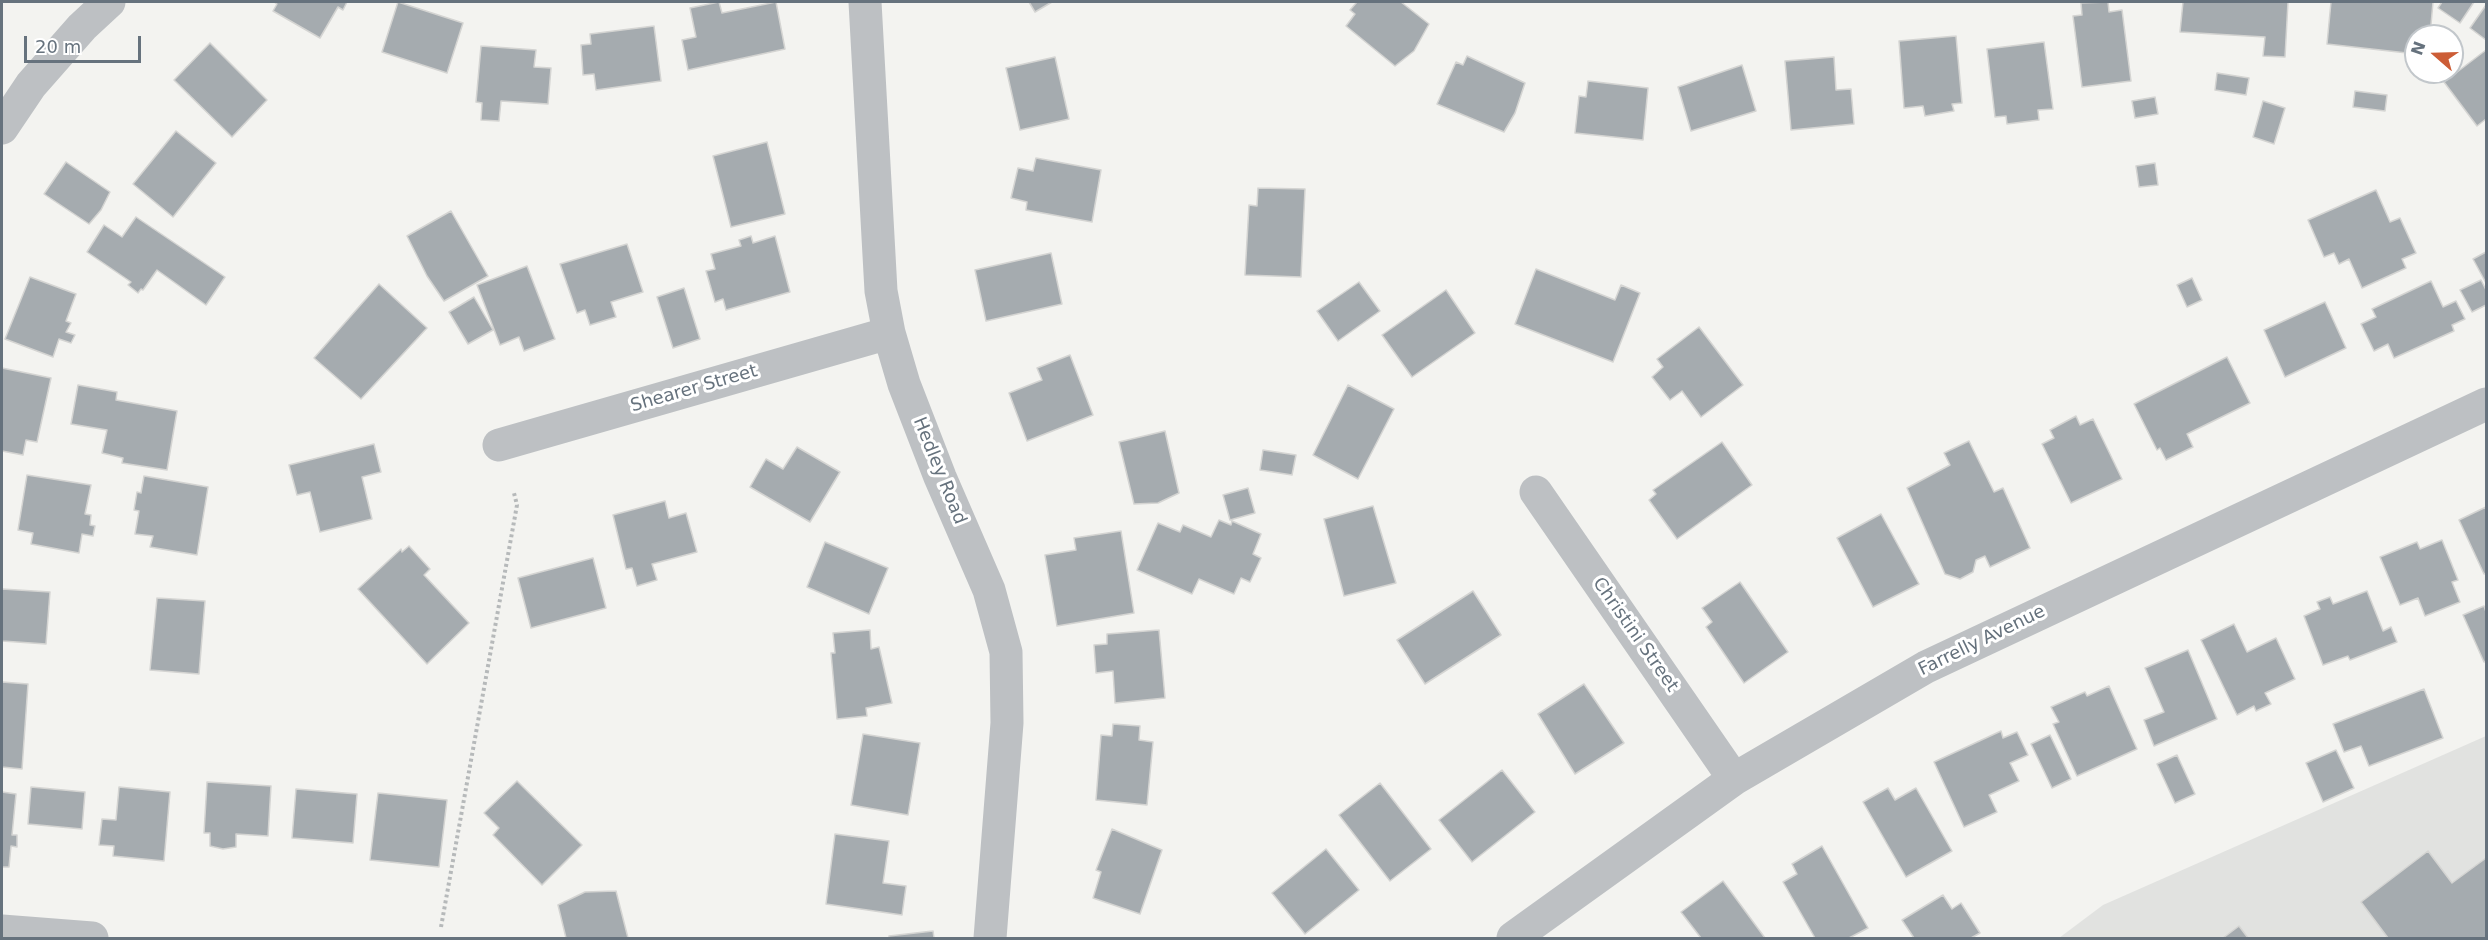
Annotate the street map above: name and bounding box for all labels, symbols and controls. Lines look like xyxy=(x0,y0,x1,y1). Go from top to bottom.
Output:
scale bar xyxy=(27,24,144,62)
north arrow xyxy=(2404,24,2464,84)
text: 20 m xyxy=(35,36,81,57)
text: N xyxy=(2407,39,2430,58)
street label: Shearer Street xyxy=(628,361,760,417)
street label: Hedley Road xyxy=(908,414,970,528)
street label: Christini Street xyxy=(1588,574,1682,696)
street label: Farrelly Avenue xyxy=(1915,601,2049,681)

